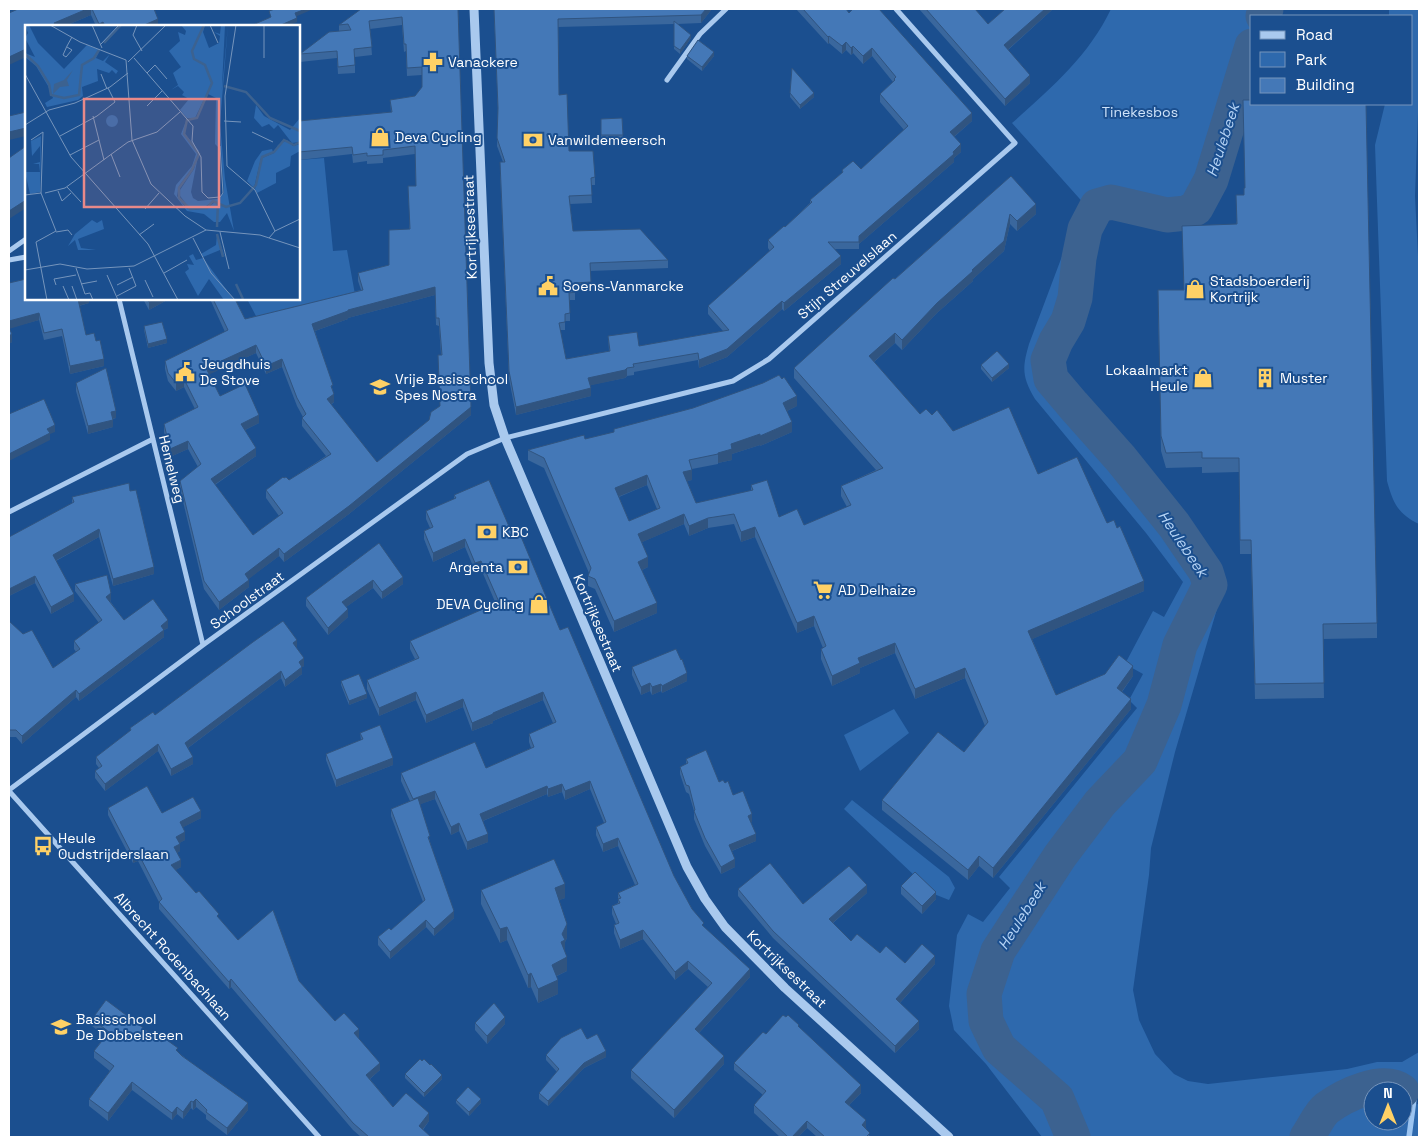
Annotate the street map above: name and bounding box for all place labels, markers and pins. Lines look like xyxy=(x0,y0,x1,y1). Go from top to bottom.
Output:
pharmacy icon: Vanackere xyxy=(422,51,444,73)
place label: Vanackere xyxy=(448,53,518,71)
shop icon: Deva Cycling xyxy=(369,126,391,148)
place label: Deva Cycling xyxy=(395,128,482,146)
bank icon: Vanwildemeersch xyxy=(522,129,544,151)
place label: Vanwildemeersch xyxy=(548,131,666,149)
place label: Stadsboerderij Kortrijk xyxy=(1210,272,1310,306)
public building icon: Soens-Vanmarcke xyxy=(537,275,559,297)
place label: Soens-Vanmarcke xyxy=(563,277,684,295)
shop icon: Stadsboerderij Kortrijk xyxy=(1184,278,1206,300)
place label: Jeugdhuis De Stove xyxy=(200,355,271,389)
public building icon: Jeugdhuis De Stove xyxy=(174,361,196,383)
place label: Lokaalmarkt Heule xyxy=(1106,361,1188,395)
shop icon: Lokaalmarkt Heule xyxy=(1192,367,1214,389)
building icon: Muster xyxy=(1254,367,1276,389)
place label: Muster xyxy=(1280,369,1328,387)
place label: Vrije Basisschool Spes Nostra xyxy=(395,370,508,404)
school or university icon: Vrije Basisschool Spes Nostra xyxy=(369,376,391,398)
bank icon: KBC xyxy=(476,521,498,543)
place label: KBC xyxy=(502,523,529,541)
bank icon: Argenta xyxy=(507,556,529,578)
place label: Argenta xyxy=(449,558,503,576)
supermarket icon: AD Delhaize xyxy=(812,579,834,601)
place label: AD Delhaize xyxy=(838,581,916,599)
shop icon: DEVA Cycling xyxy=(528,593,550,615)
place label: DEVA Cycling xyxy=(436,595,524,613)
place label: Heule Oudstrijderslaan xyxy=(58,829,169,863)
bus stop icon: Heule Oudstrijderslaan xyxy=(32,835,54,857)
place label: Basisschool De Dobbelsteen xyxy=(76,1010,183,1044)
school or university icon: Basisschool De Dobbelsteen xyxy=(50,1016,72,1038)

